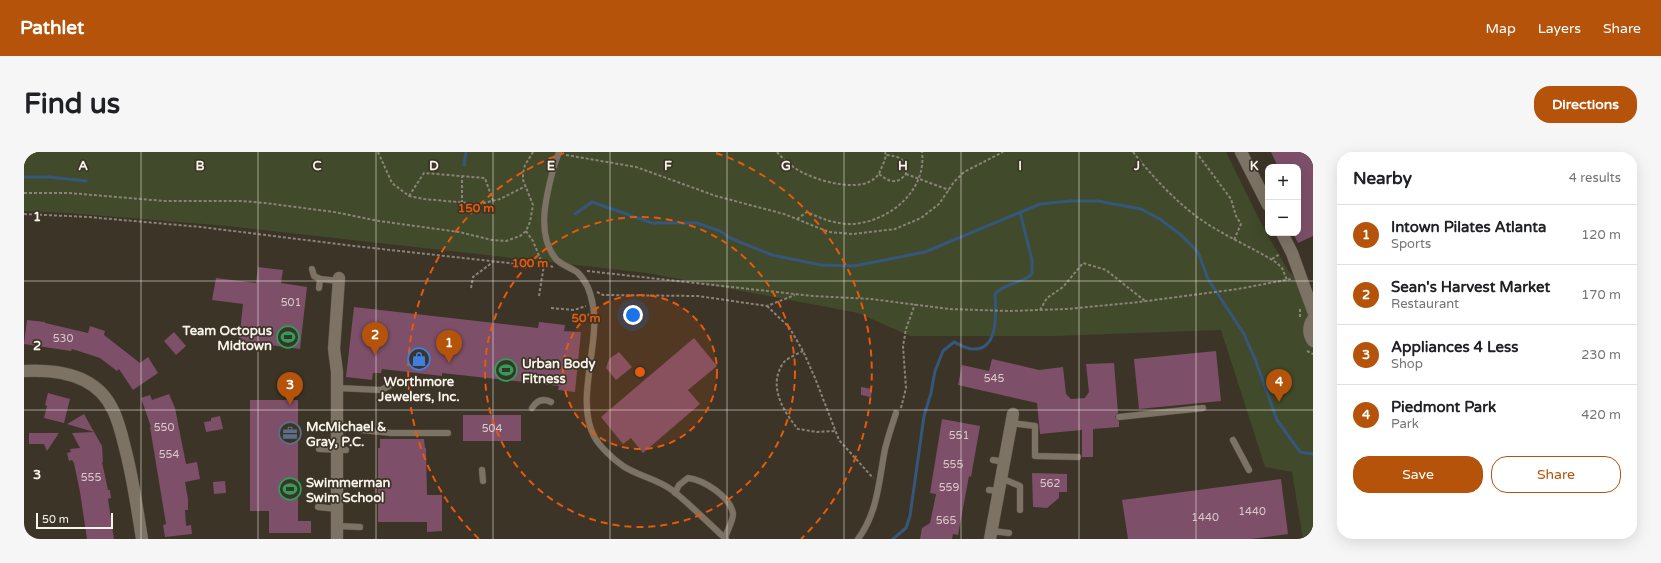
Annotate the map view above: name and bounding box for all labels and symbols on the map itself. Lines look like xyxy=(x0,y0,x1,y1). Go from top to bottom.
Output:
text: A xyxy=(78,158,88,174)
text: B xyxy=(195,158,205,174)
text: C xyxy=(312,158,322,174)
text: D xyxy=(429,158,439,174)
text: E xyxy=(547,158,555,174)
text: F xyxy=(664,158,672,174)
text: G xyxy=(781,158,791,174)
text: H xyxy=(898,158,908,174)
text: I xyxy=(1018,158,1022,174)
text: J xyxy=(1133,158,1140,174)
text: K xyxy=(1250,158,1259,174)
text: 150 m xyxy=(458,201,494,215)
text: 1 xyxy=(33,209,41,225)
text: 100 m xyxy=(512,256,548,270)
house number: 501 xyxy=(281,296,301,309)
your location xyxy=(623,305,643,325)
text: 50 m xyxy=(571,311,601,325)
pin: 2 xyxy=(362,322,388,355)
place label: Team Octopus Midtown xyxy=(182,323,272,354)
sports icon: Team Octopus Midtown xyxy=(275,324,301,350)
pin: 1 xyxy=(436,330,462,363)
house number: 530 xyxy=(53,332,73,345)
text: 2 xyxy=(33,338,41,354)
shop icon: Worthmore Jewelers, Inc. xyxy=(406,346,432,372)
place label: Urban Body Fitness xyxy=(522,356,595,387)
sports icon: Urban Body Fitness xyxy=(493,357,519,383)
centre of rings xyxy=(633,365,647,379)
pin: 4 xyxy=(1266,369,1292,402)
pin: 3 xyxy=(277,372,303,405)
house number: 545 xyxy=(984,372,1004,385)
place label: Worthmore Jewelers, Inc. xyxy=(377,374,460,405)
place label: McMichael & Gray, P.C. xyxy=(306,419,387,450)
office icon: McMichael & Gray, P.C. xyxy=(277,420,303,446)
house number: 550 xyxy=(154,421,174,434)
house number: 504 xyxy=(482,422,502,435)
house number: 551 xyxy=(949,429,969,442)
house number: 554 xyxy=(159,448,179,461)
house number: 555 xyxy=(943,458,963,471)
text: 3 xyxy=(33,467,41,483)
house number: 555 xyxy=(81,471,101,484)
place label: Swimmerman Swim School xyxy=(306,475,391,506)
sports icon: Swimmerman Swim School xyxy=(277,476,303,502)
house number: 562 xyxy=(1040,477,1060,490)
house number: 559 xyxy=(939,481,959,494)
house number: 1440 xyxy=(1238,505,1266,518)
scale bar xyxy=(36,511,113,530)
house number: 1440 xyxy=(1191,511,1219,524)
house number: 565 xyxy=(936,514,956,527)

